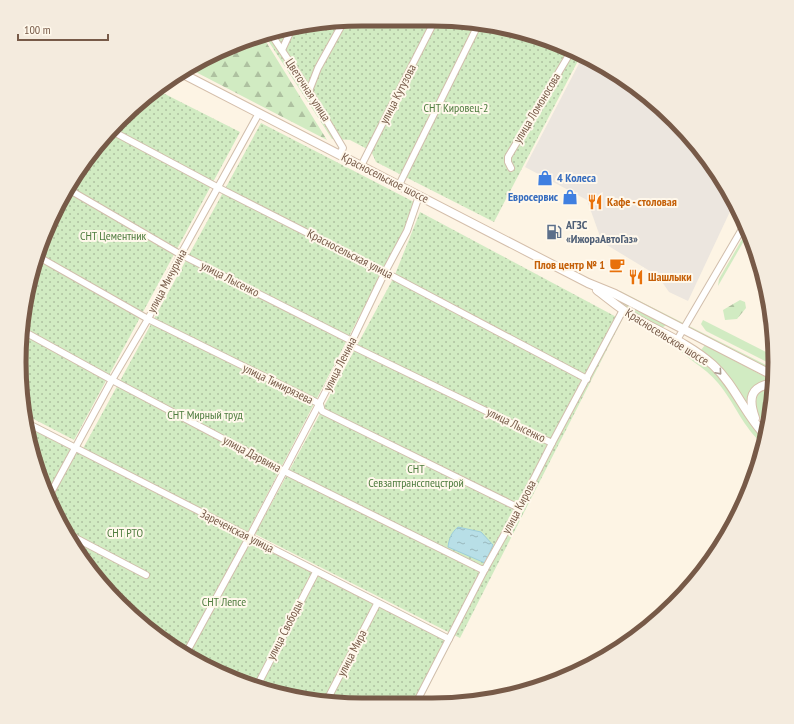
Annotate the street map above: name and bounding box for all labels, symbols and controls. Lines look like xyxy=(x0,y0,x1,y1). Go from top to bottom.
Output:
scale bar xyxy=(18,16,108,42)
text: 100 m xyxy=(24,22,51,37)
street label: Цветочная улица xyxy=(283,56,334,124)
street label: улица Кутузова xyxy=(376,61,419,126)
street label: улица Ломоносова xyxy=(510,70,563,146)
park label: СНТ Кировец-2 xyxy=(423,100,489,115)
street label: Красносельское шоссе xyxy=(339,149,431,206)
shop icon: 4 Колеса xyxy=(536,169,554,187)
place label: 4 Колеса xyxy=(557,170,596,185)
shop icon: Евросервис xyxy=(561,188,579,206)
place label: Евросервис xyxy=(508,189,559,204)
restaurant icon: Кафе - столовая xyxy=(586,193,604,211)
place label: Кафе - столовая xyxy=(607,194,677,209)
place label: АГЗС «ИжораАвтоГаз» xyxy=(565,217,638,246)
fuel station icon: АГЗС «ИжораАвтоГаз» xyxy=(545,223,563,241)
street label: Красносельская улица xyxy=(305,225,396,282)
park label: СНТ Цементник xyxy=(80,228,146,243)
street label: улица Мичурина xyxy=(144,246,190,315)
cafe icon: Плов центр № 1 xyxy=(608,256,626,274)
street label: улица Лысенко xyxy=(198,257,262,300)
place label: Плов центр № 1 xyxy=(534,257,605,272)
restaurant icon: Шашлыки xyxy=(627,268,645,286)
place label: Шашлыки xyxy=(648,269,692,284)
street label: Красносельское шоссе xyxy=(623,305,712,368)
street label: улица Ленина xyxy=(320,334,360,393)
street label: улица Тимирязева xyxy=(241,360,316,407)
one-way arrow xyxy=(715,367,722,375)
street label: улица Лысенко xyxy=(484,404,548,445)
park label: СНТ Мирный труд xyxy=(167,407,244,422)
street label: улица Дарвина xyxy=(221,432,284,475)
park label: СНТ Севзаптрансспецстрой xyxy=(368,461,464,490)
street label: улица Кирова xyxy=(498,477,539,536)
street label: Зареченская улица xyxy=(198,506,277,556)
park label: СНТ РТО xyxy=(107,525,144,540)
park label: СНТ Лепсе xyxy=(202,594,246,609)
street label: улица Свободы xyxy=(263,598,306,662)
street label: улица Мира xyxy=(334,627,370,678)

